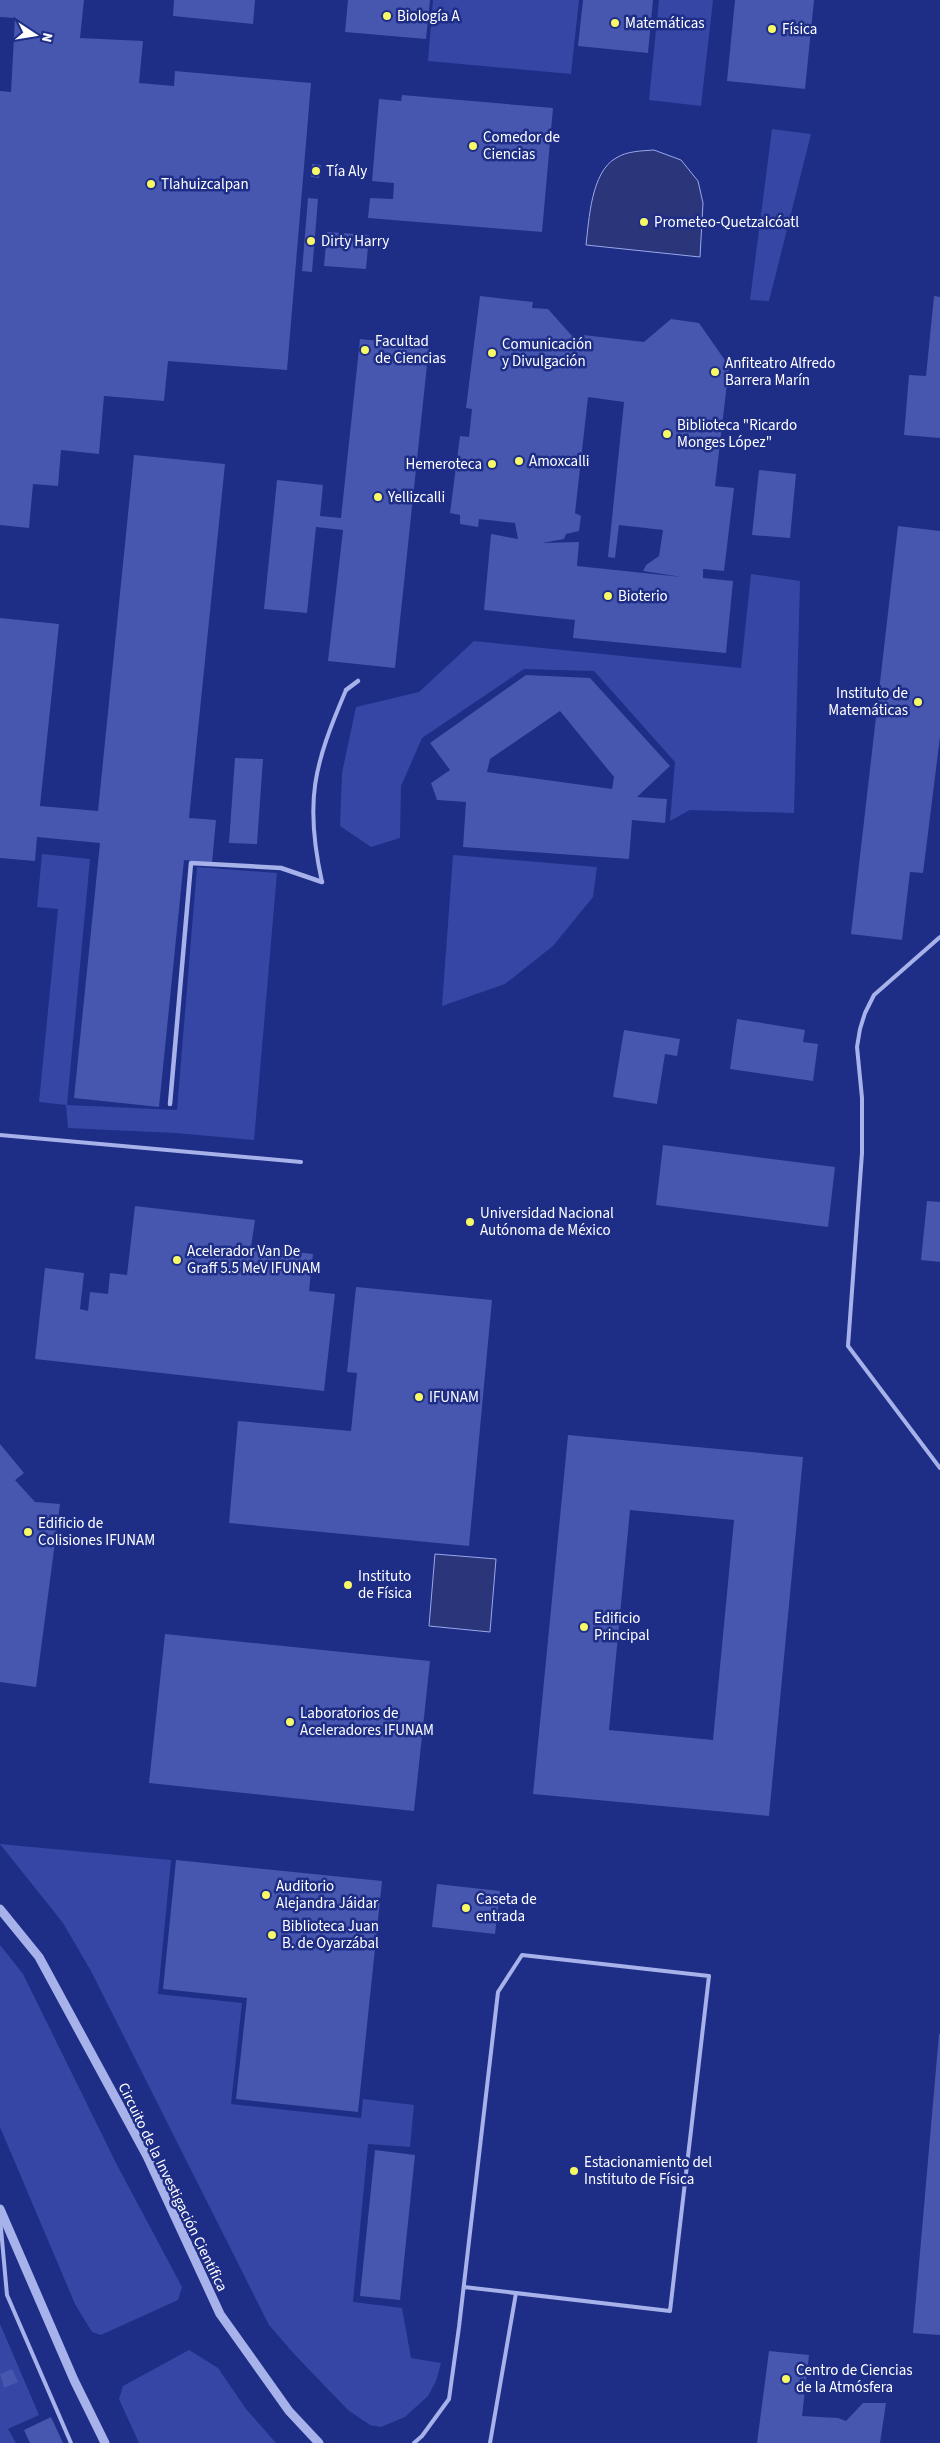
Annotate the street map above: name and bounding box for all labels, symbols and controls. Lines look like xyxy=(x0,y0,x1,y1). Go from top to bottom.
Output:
place label: Biología A xyxy=(397,6,460,27)
north arrow xyxy=(10,10,60,60)
marker: Biología A xyxy=(381,10,393,22)
place label: Matemáticas xyxy=(625,13,705,34)
marker: Matemáticas xyxy=(609,17,621,29)
place label: Física xyxy=(782,19,817,40)
marker: Física xyxy=(766,23,778,35)
text: N xyxy=(36,31,57,44)
place label: Comedor de Ciencias xyxy=(483,127,560,165)
marker: Comedor de Ciencias xyxy=(467,140,479,152)
place label: Tía Aly xyxy=(326,161,367,182)
marker: Tía Aly xyxy=(310,165,322,177)
place label: Tlahuizcalpan xyxy=(161,174,249,195)
marker: Tlahuizcalpan xyxy=(145,178,157,190)
place label: Prometeo-Quetzalcóatl xyxy=(654,212,799,233)
marker: Prometeo-Quetzalcóatl xyxy=(638,216,650,228)
place label: Dirty Harry xyxy=(321,231,389,252)
marker: Dirty Harry xyxy=(305,235,317,247)
place label: Facultad de Ciencias xyxy=(375,331,446,369)
place label: Comunicación y Divulgación xyxy=(502,334,592,372)
marker: Facultad de Ciencias xyxy=(359,344,371,356)
marker: Comunicación y Divulgación xyxy=(486,347,498,359)
place label: Anfiteatro Alfredo Barrera Marín xyxy=(725,353,835,391)
marker: Anfiteatro Alfredo Barrera Marín xyxy=(709,366,721,378)
place label: Biblioteca "Ricardo Monges López" xyxy=(677,415,797,453)
marker: Biblioteca "Ricardo Monges López" xyxy=(661,428,673,440)
place label: Amoxcalli xyxy=(529,451,589,472)
place label: Hemeroteca xyxy=(405,454,482,475)
marker: Amoxcalli xyxy=(513,455,525,467)
marker: Hemeroteca xyxy=(486,458,498,470)
place label: Yellizcalli xyxy=(387,487,445,508)
marker: Yellizcalli xyxy=(372,491,384,503)
place label: Bioterio xyxy=(618,586,668,607)
marker: Bioterio xyxy=(602,590,614,602)
place label: Instituto de Matemáticas xyxy=(828,683,908,721)
marker: Instituto de Matemáticas xyxy=(912,696,924,708)
place label: Universidad Nacional Autónoma de México xyxy=(480,1203,614,1241)
marker: Universidad Nacional Autónoma de México xyxy=(464,1216,476,1228)
place label: Acelerador Van De Graff 5.5 MeV IFUNAM xyxy=(187,1241,321,1279)
marker: Acelerador Van De Graff 5.5 MeV IFUNAM xyxy=(171,1254,183,1266)
place label: IFUNAM xyxy=(429,1387,479,1408)
marker: IFUNAM xyxy=(413,1391,425,1403)
place label: Edificio de Colisiones IFUNAM xyxy=(38,1513,155,1551)
marker: Edificio de Colisiones IFUNAM xyxy=(22,1526,34,1538)
place label: Instituto de Física xyxy=(358,1566,412,1604)
marker: Instituto de Física xyxy=(342,1579,354,1591)
place label: Edificio Principal xyxy=(594,1608,650,1646)
marker: Edificio Principal xyxy=(578,1621,590,1633)
place label: Laboratorios de Aceleradores IFUNAM xyxy=(300,1703,434,1741)
marker: Laboratorios de Aceleradores IFUNAM xyxy=(284,1716,296,1728)
place label: Auditorio Alejandra Jáidar xyxy=(276,1876,379,1914)
marker: Auditorio Alejandra Jáidar xyxy=(260,1889,272,1901)
place label: Caseta de entrada xyxy=(476,1889,537,1927)
marker: Caseta de entrada xyxy=(460,1902,472,1914)
place label: Biblioteca Juan B. de Oyarzábal xyxy=(282,1916,379,1954)
marker: Biblioteca Juan B. de Oyarzábal xyxy=(266,1929,278,1941)
street label: Circuito de la Investigación Científica xyxy=(113,2079,232,2295)
place label: Estacionamiento del Instituto de Física xyxy=(584,2152,712,2190)
marker: Estacionamiento del Instituto de Física xyxy=(568,2165,580,2177)
place label: Centro de Ciencias de la Atmósfera xyxy=(796,2360,913,2398)
marker: Centro de Ciencias de la Atmósfera xyxy=(780,2373,792,2385)

